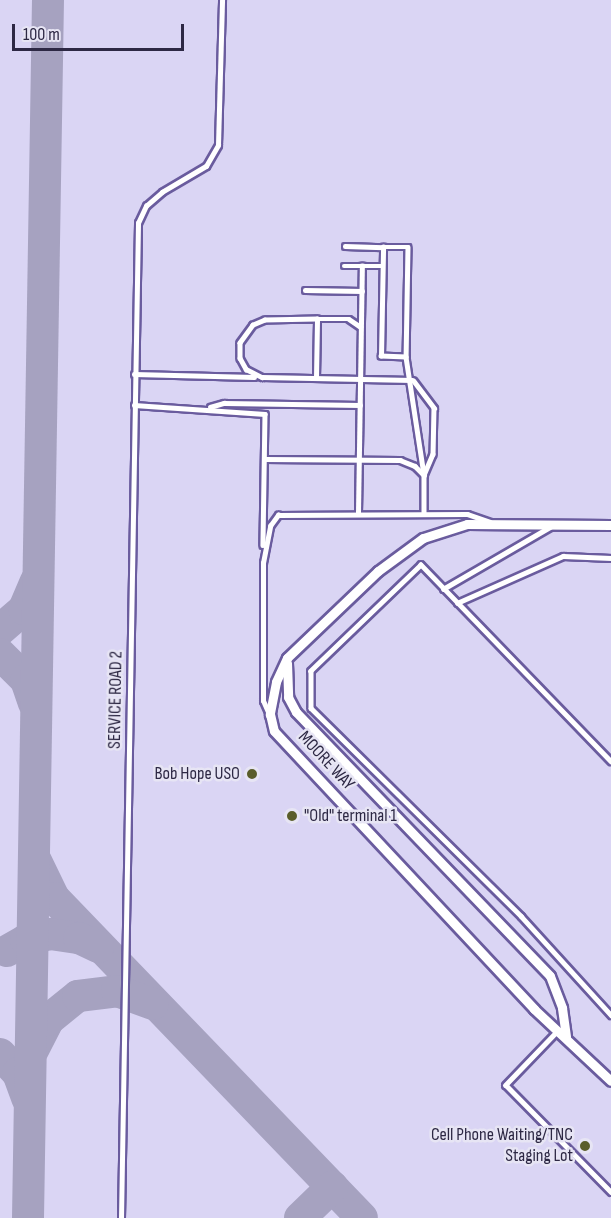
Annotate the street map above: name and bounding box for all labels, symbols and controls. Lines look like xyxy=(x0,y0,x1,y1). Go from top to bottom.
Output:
scale bar xyxy=(15,12,188,50)
text: 100 m xyxy=(23,24,60,45)
street label: SERVICE ROAD 2 xyxy=(104,651,128,749)
street label: MOORE WAY xyxy=(293,727,359,795)
place label: Bob Hope USO xyxy=(155,763,240,785)
marker: Bob Hope USO xyxy=(245,767,259,781)
place label: "Old" terminal 1 xyxy=(304,805,397,827)
marker: "Old" terminal 1 xyxy=(285,809,299,823)
place label: Cell Phone Waiting/TNC Staging Lot xyxy=(431,1125,573,1168)
marker: Cell Phone Waiting/TNC Staging Lot xyxy=(578,1139,592,1153)

